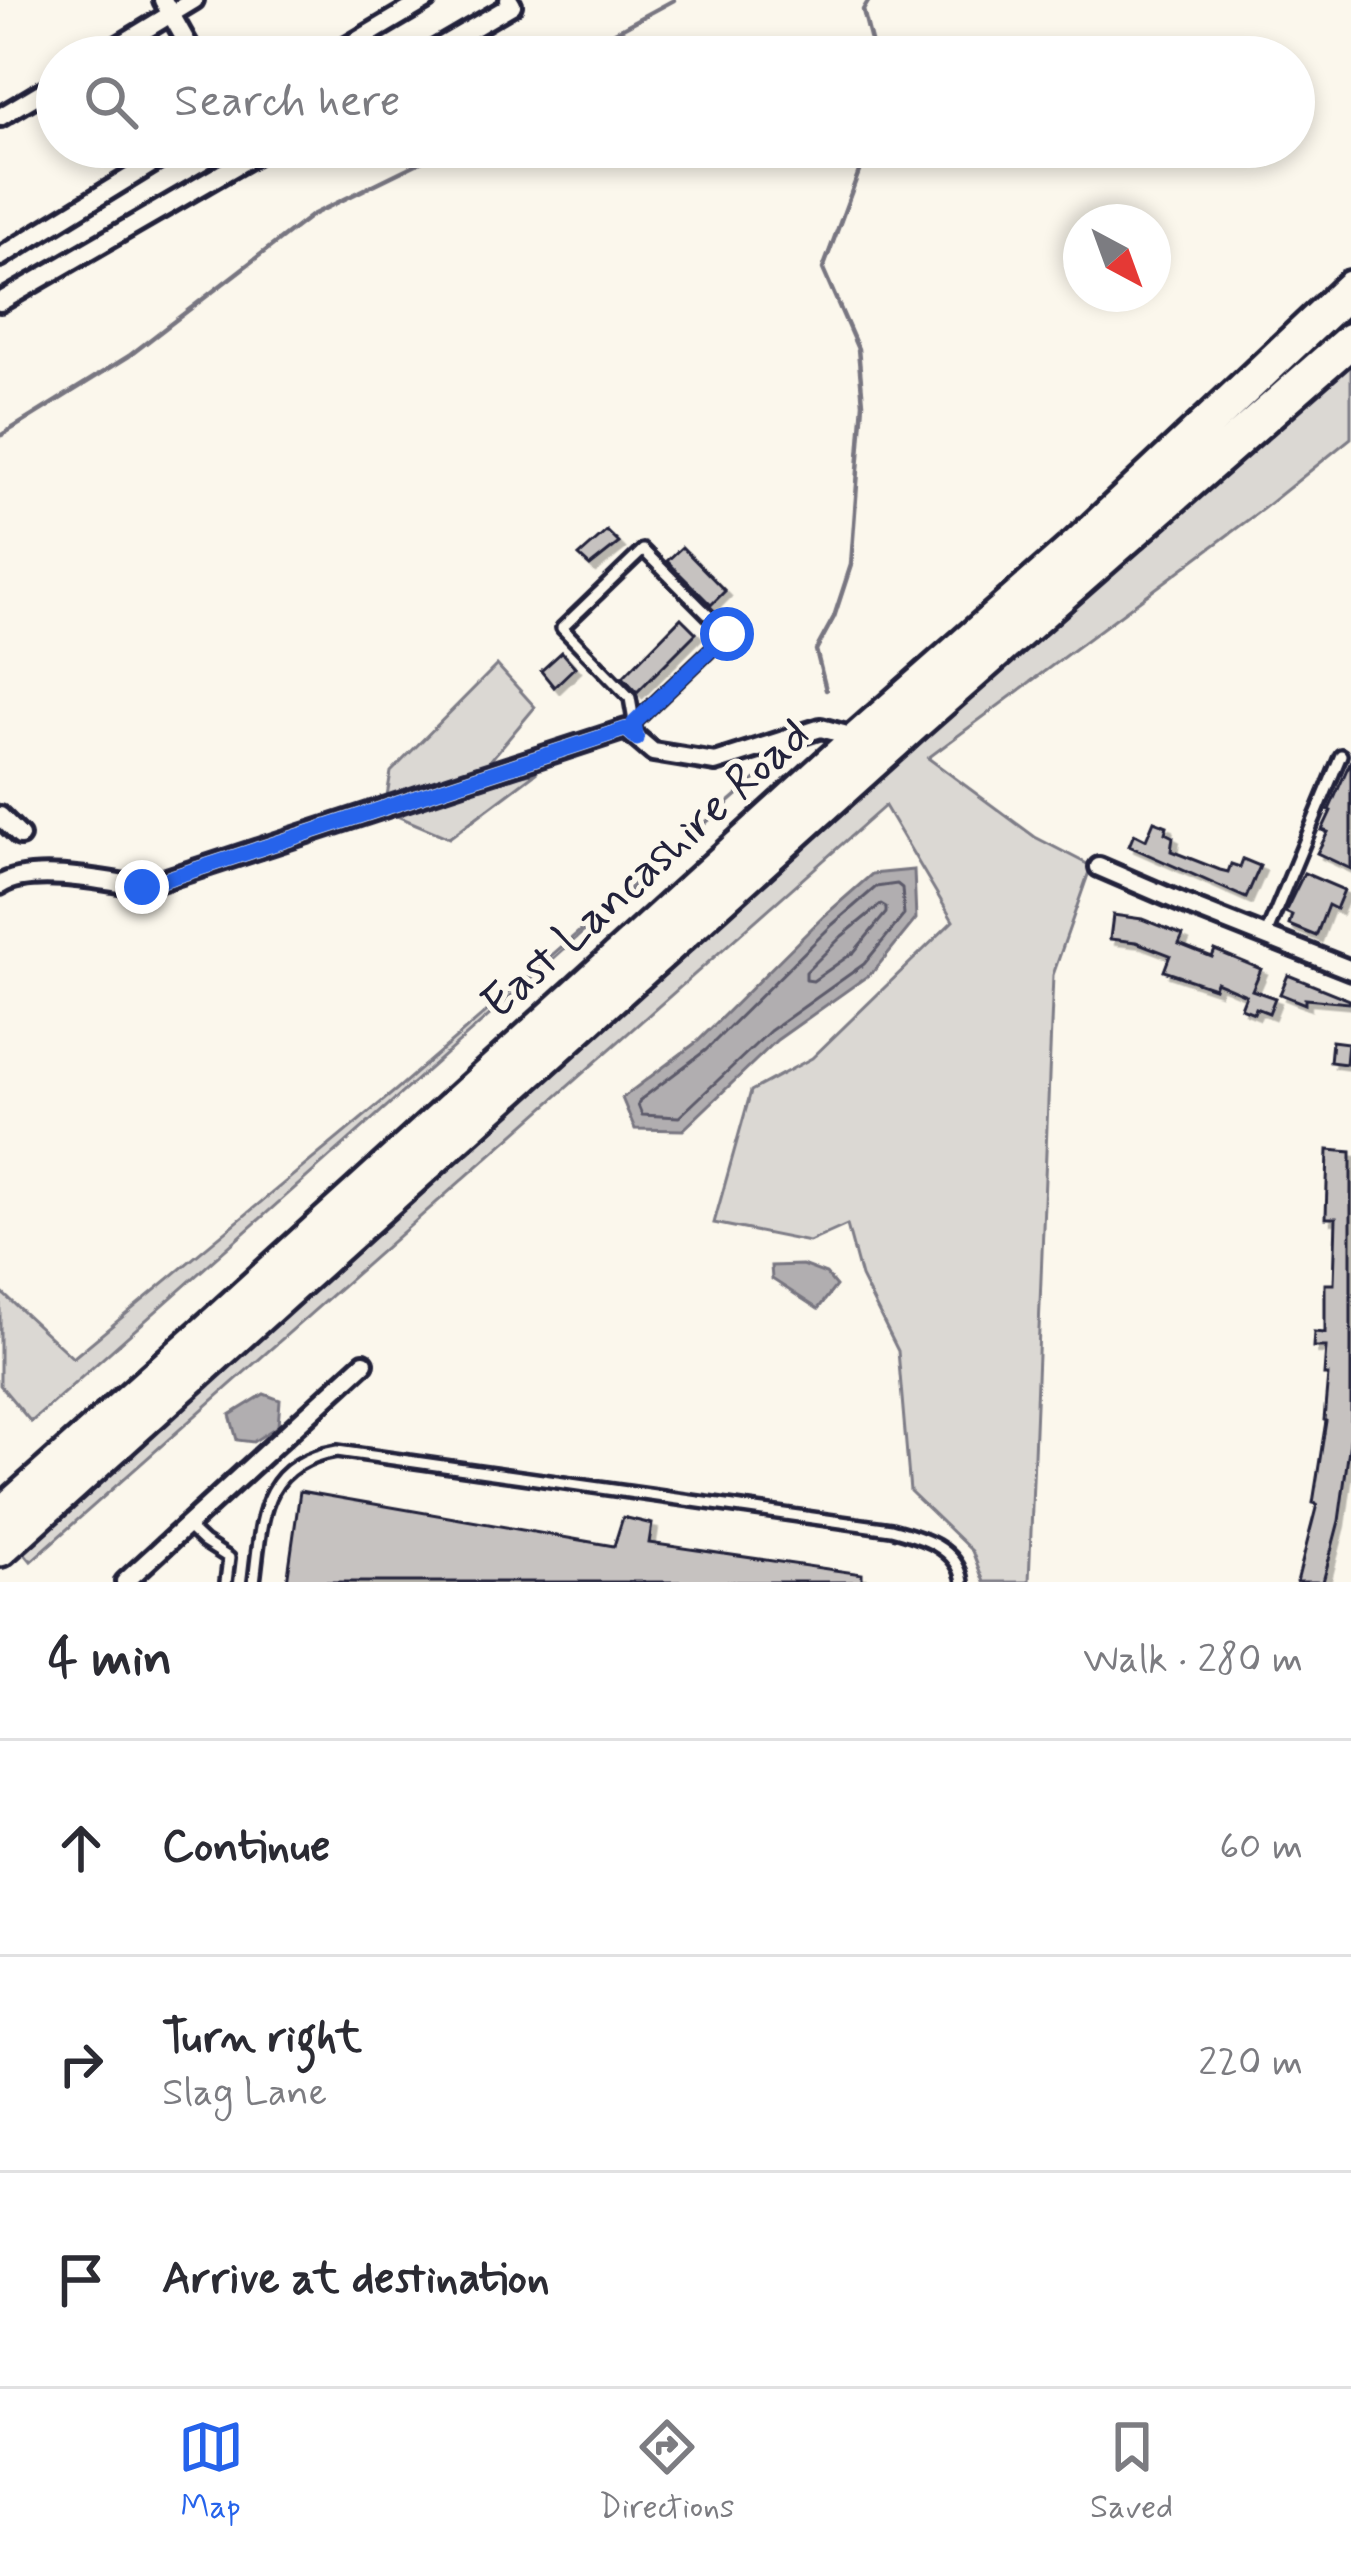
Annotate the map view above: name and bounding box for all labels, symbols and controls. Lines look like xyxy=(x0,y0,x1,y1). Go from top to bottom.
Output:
search box xyxy=(36,36,1315,168)
icon: search xyxy=(78,69,144,135)
text: Search here xyxy=(174,73,401,132)
north arrow xyxy=(1063,204,1171,312)
route start xyxy=(700,607,754,661)
street label: East Lancashire Road xyxy=(468,705,824,1034)
route end xyxy=(115,860,169,914)
text: 4 min xyxy=(48,1627,172,1693)
text: Walk · 280 m xyxy=(1083,1635,1303,1686)
icon: ahead xyxy=(48,1815,114,1881)
text: Continue xyxy=(162,1818,330,1877)
text: 60 m xyxy=(1219,1822,1303,1873)
text: Turn right xyxy=(162,2009,362,2068)
icon: right xyxy=(48,2031,114,2097)
text: 220 m xyxy=(1198,2038,1303,2089)
text: Slag Lane xyxy=(162,2068,327,2119)
icon: arrive xyxy=(48,2247,114,2313)
text: Arrive at destination xyxy=(162,2250,550,2309)
tab: Map xyxy=(178,2414,244,2530)
tab: Directions xyxy=(599,2414,735,2530)
tab: Saved xyxy=(1090,2414,1173,2530)

